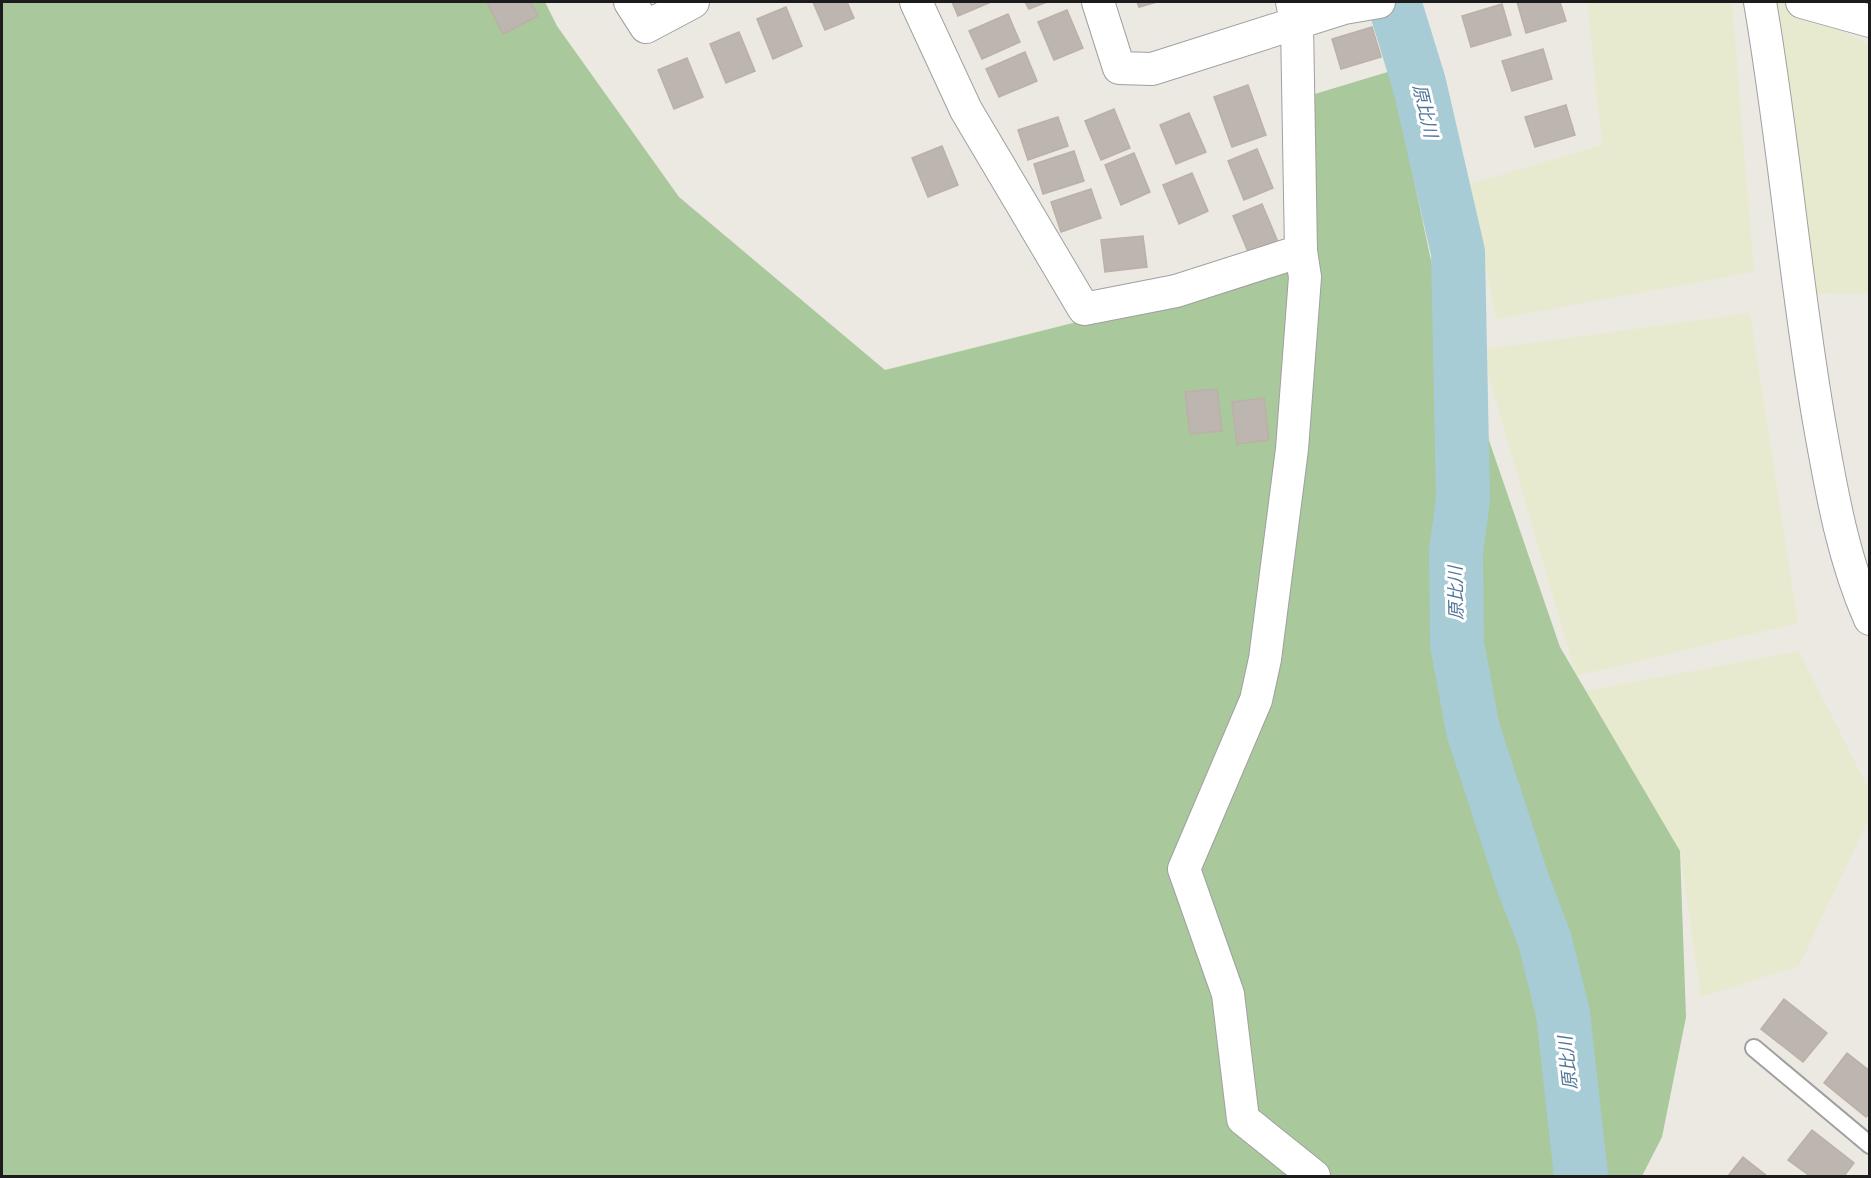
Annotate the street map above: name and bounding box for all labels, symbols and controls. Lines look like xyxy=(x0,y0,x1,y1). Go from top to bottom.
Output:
water label: 原比川 xyxy=(1409,82,1441,142)
water label: 原比川 xyxy=(1445,564,1466,620)
water label: 原比川 xyxy=(1555,1033,1581,1091)

